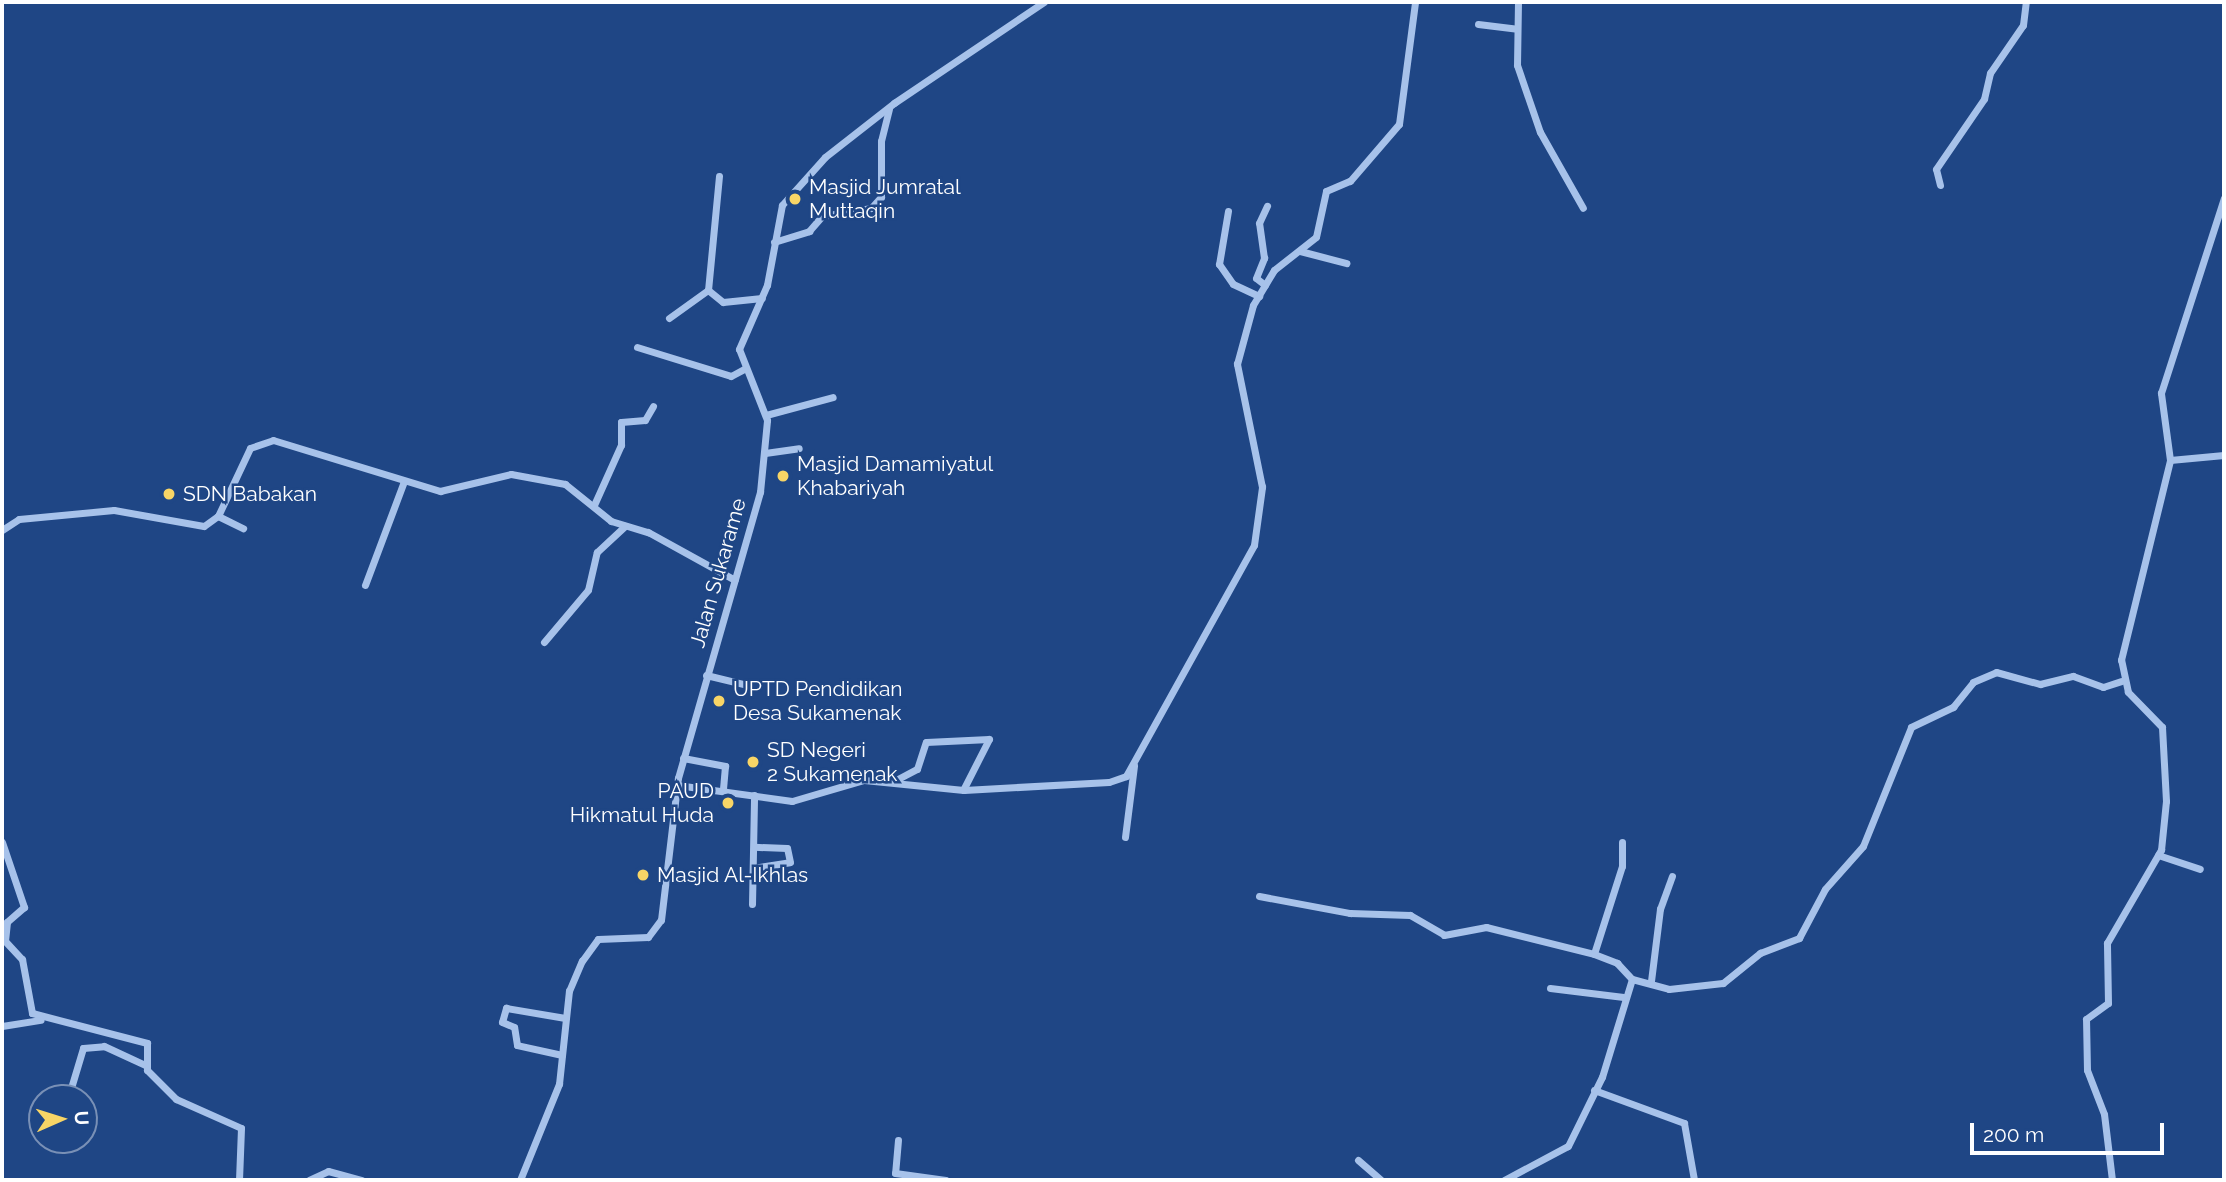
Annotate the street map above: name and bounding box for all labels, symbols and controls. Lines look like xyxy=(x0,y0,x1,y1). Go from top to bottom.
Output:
place label: Masjid Jumratal Muttaqin xyxy=(809,174,961,224)
marker: Masjid Jumratal Muttaqin xyxy=(787,191,803,207)
place label: Masjid Damamiyatul Khabariyah xyxy=(797,451,993,501)
marker: Masjid Damamiyatul Khabariyah xyxy=(775,468,791,484)
place label: SDN Babakan xyxy=(183,481,317,507)
marker: SDN Babakan xyxy=(161,486,177,502)
street label: Jalan Sukarame xyxy=(685,495,751,651)
place label: UPTD Pendidikan Desa Sukamenak xyxy=(733,676,903,726)
marker: UPTD Pendidikan Desa Sukamenak xyxy=(711,693,727,709)
place label: SD Negeri 2 Sukamenak xyxy=(767,737,897,787)
marker: SD Negeri 2 Sukamenak xyxy=(745,754,761,770)
place label: PAUD Hikmatul Huda xyxy=(569,778,714,828)
marker: PAUD Hikmatul Huda xyxy=(720,795,736,811)
place label: Masjid Al-Ikhlas xyxy=(657,862,809,888)
marker: Masjid Al-Ikhlas xyxy=(635,867,651,883)
north arrow xyxy=(28,1084,98,1154)
scale bar xyxy=(1974,1108,2168,1152)
text: U xyxy=(71,1110,93,1126)
text: 200 m xyxy=(1983,1122,2044,1147)

